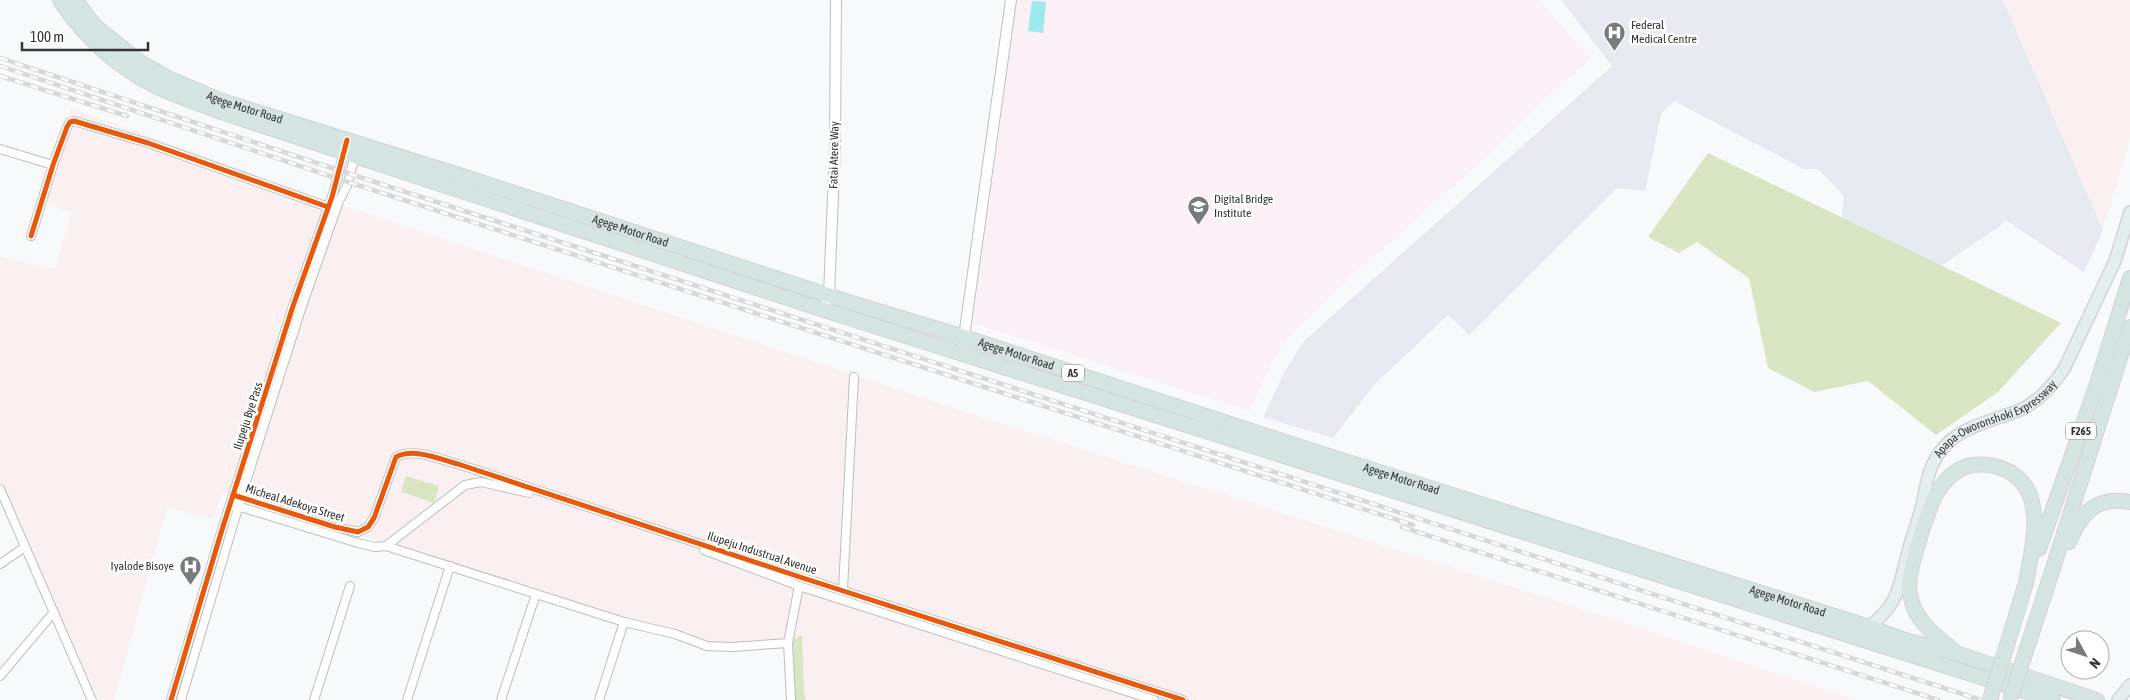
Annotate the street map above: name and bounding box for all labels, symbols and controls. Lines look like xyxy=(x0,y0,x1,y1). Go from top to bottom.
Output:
place label: Federal Medical Centre xyxy=(1631,18,1697,46)
scale bar xyxy=(22,20,149,52)
hospital icon: Federal Medical Centre xyxy=(1603,20,1627,51)
text: 100 m xyxy=(30,28,64,45)
street label: Agege Motor Road xyxy=(205,88,284,127)
street label: Fatai Atere Way xyxy=(826,121,842,189)
place label: Digital Bridge Institute xyxy=(1214,192,1273,220)
school or university icon: Digital Bridge Institute xyxy=(1186,194,1210,225)
street label: Agege Motor Road xyxy=(591,212,670,250)
street label: Agege Motor Road xyxy=(976,335,1056,373)
road number: A5 xyxy=(1062,364,1084,382)
street label: Apapa-Oworonshoki Expressway xyxy=(1931,377,2060,460)
street label: Ilupeju Bye Pass xyxy=(230,380,266,452)
road number: F265 xyxy=(2066,422,2096,440)
street label: Agege Motor Road xyxy=(1362,460,1441,498)
street label: Micheal Adekoya Street xyxy=(244,481,347,525)
street label: Ilupeju Industrual Avenue xyxy=(705,529,819,577)
hospital icon: Iyalode Bisoye xyxy=(178,554,202,585)
place label: Iyalode Bisoye xyxy=(111,559,174,573)
street label: Agege Motor Road xyxy=(1748,583,1827,620)
north arrow xyxy=(2060,630,2110,680)
text: N xyxy=(2086,655,2104,672)

